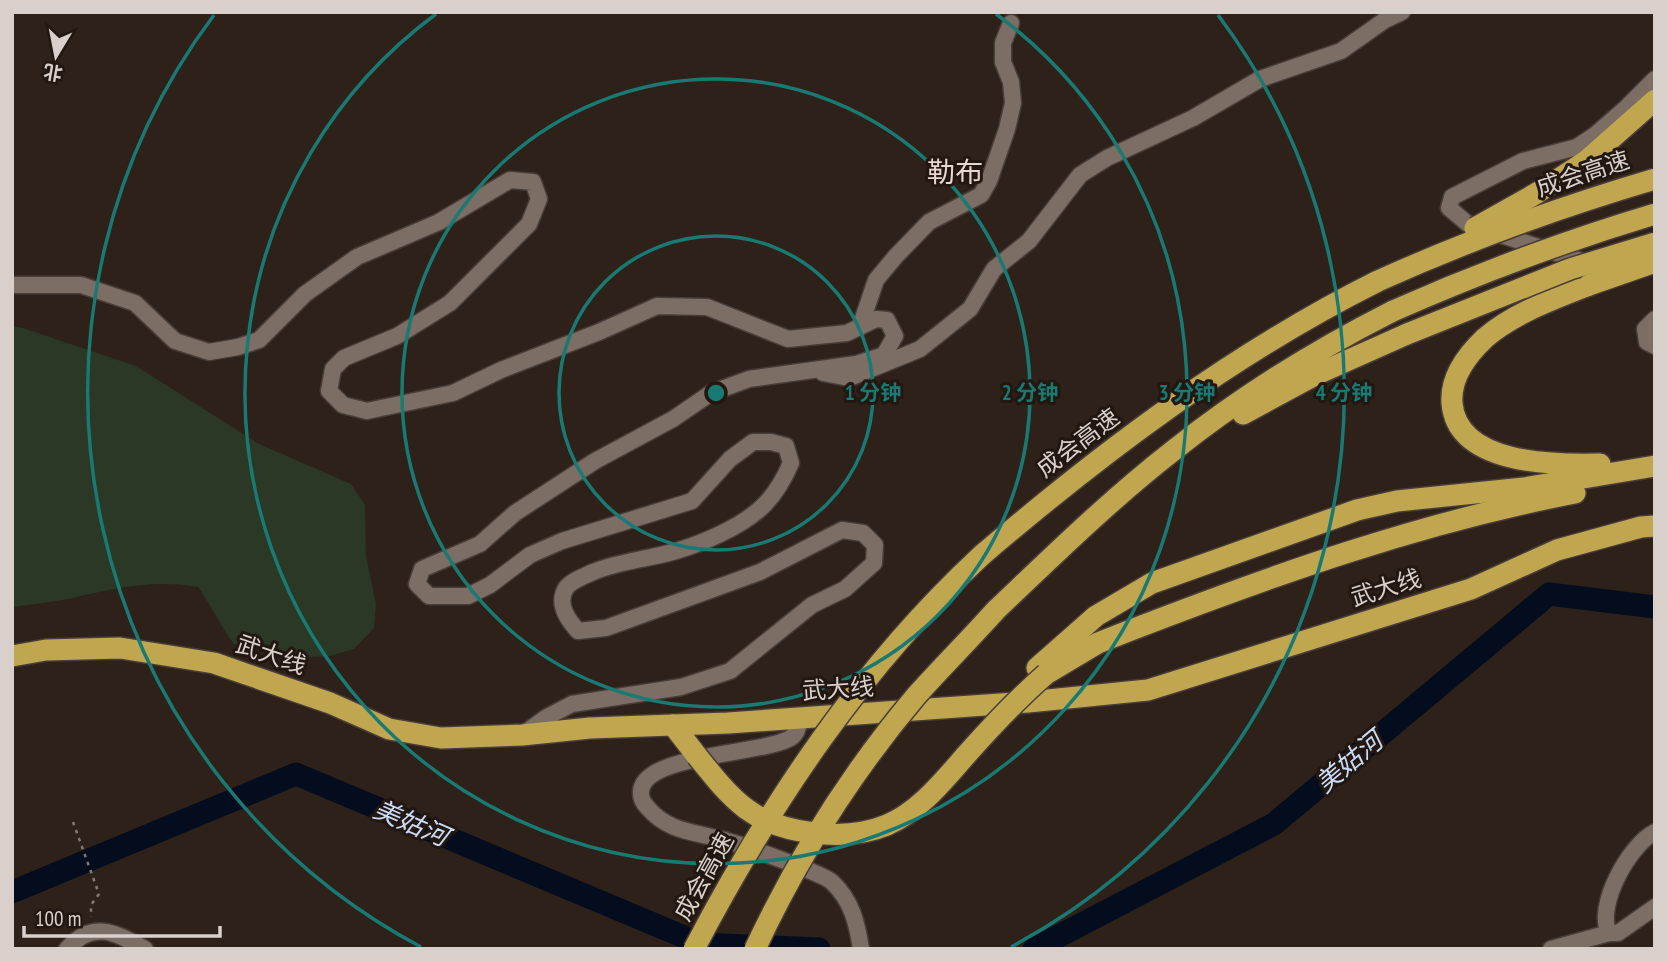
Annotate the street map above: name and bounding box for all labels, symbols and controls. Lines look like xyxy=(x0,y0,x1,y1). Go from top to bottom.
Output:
north arrow xyxy=(21,21,91,91)
text: 北 xyxy=(42,59,64,86)
street label: 成会高速 xyxy=(1532,144,1633,203)
district label: 勒布 xyxy=(927,153,983,190)
text: 1 分钟 xyxy=(845,379,901,406)
text: 2 分钟 xyxy=(1002,379,1058,406)
text: 3 分钟 xyxy=(1159,379,1215,406)
text: 4 分钟 xyxy=(1316,379,1372,406)
centre of rings xyxy=(704,381,728,405)
street label: 成会高速 xyxy=(1030,401,1125,484)
street label: 武大线 xyxy=(1347,562,1425,613)
street label: 武大线 xyxy=(232,628,310,681)
street label: 武大线 xyxy=(801,671,875,706)
water label: 美姑河 xyxy=(1308,721,1393,799)
water label: 美姑河 xyxy=(369,792,458,855)
street label: 成会高速 xyxy=(667,827,740,926)
scale bar xyxy=(24,894,220,938)
text: 100 m xyxy=(35,905,81,932)

